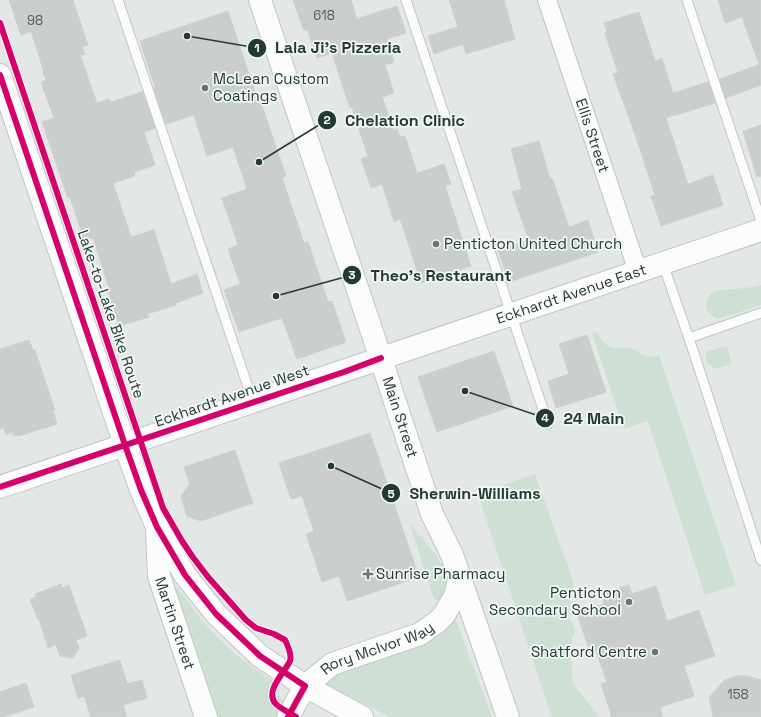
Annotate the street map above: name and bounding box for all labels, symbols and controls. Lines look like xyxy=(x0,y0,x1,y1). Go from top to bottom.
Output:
house number: 618 xyxy=(313,7,335,24)
house number: 98 xyxy=(27,12,43,29)
callout: Lala Ji's Pizzeria xyxy=(247,34,409,62)
text: Lala Ji's Pizzeria xyxy=(275,37,401,58)
text: 1 xyxy=(254,40,260,56)
place label: McLean Custom Coatings xyxy=(213,69,329,105)
marker: McLean Custom Coatings xyxy=(200,83,210,93)
street label: Ellis Street xyxy=(572,96,614,175)
callout: Chelation Clinic xyxy=(317,106,473,134)
text: Chelation Clinic xyxy=(345,110,465,131)
text: 2 xyxy=(323,112,331,128)
street label: Lake-to-Lake Bike Route xyxy=(74,227,149,401)
place label: Penticton United Church xyxy=(444,234,622,253)
marker: Penticton United Church xyxy=(431,239,441,249)
street label: Eckhardt Avenue East xyxy=(493,259,649,328)
callout: Theo's Restaurant xyxy=(342,261,519,289)
text: Theo's Restaurant xyxy=(371,265,511,286)
text: 3 xyxy=(348,267,356,283)
street label: Eckhardt Avenue West xyxy=(152,360,312,431)
street label: Main Street xyxy=(378,374,423,460)
callout: 24 Main xyxy=(535,404,632,432)
text: 24 Main xyxy=(564,408,624,429)
text: 4 xyxy=(541,410,549,426)
callout: Sherwin-Williams xyxy=(381,479,548,507)
text: Sherwin-Williams xyxy=(409,483,541,504)
text: 5 xyxy=(387,486,395,502)
place label: Sunrise Pharmacy xyxy=(376,564,506,583)
marker: Sunrise Pharmacy xyxy=(363,569,373,579)
street label: Martin Street xyxy=(151,574,200,672)
place label: Penticton Secondary School xyxy=(489,583,621,619)
marker: Penticton Secondary School xyxy=(624,597,634,607)
street label: Rory McIvor Way xyxy=(316,617,437,679)
place label: Shatford Centre xyxy=(531,642,647,661)
marker: Shatford Centre xyxy=(650,647,660,657)
house number: 158 xyxy=(727,686,749,703)

